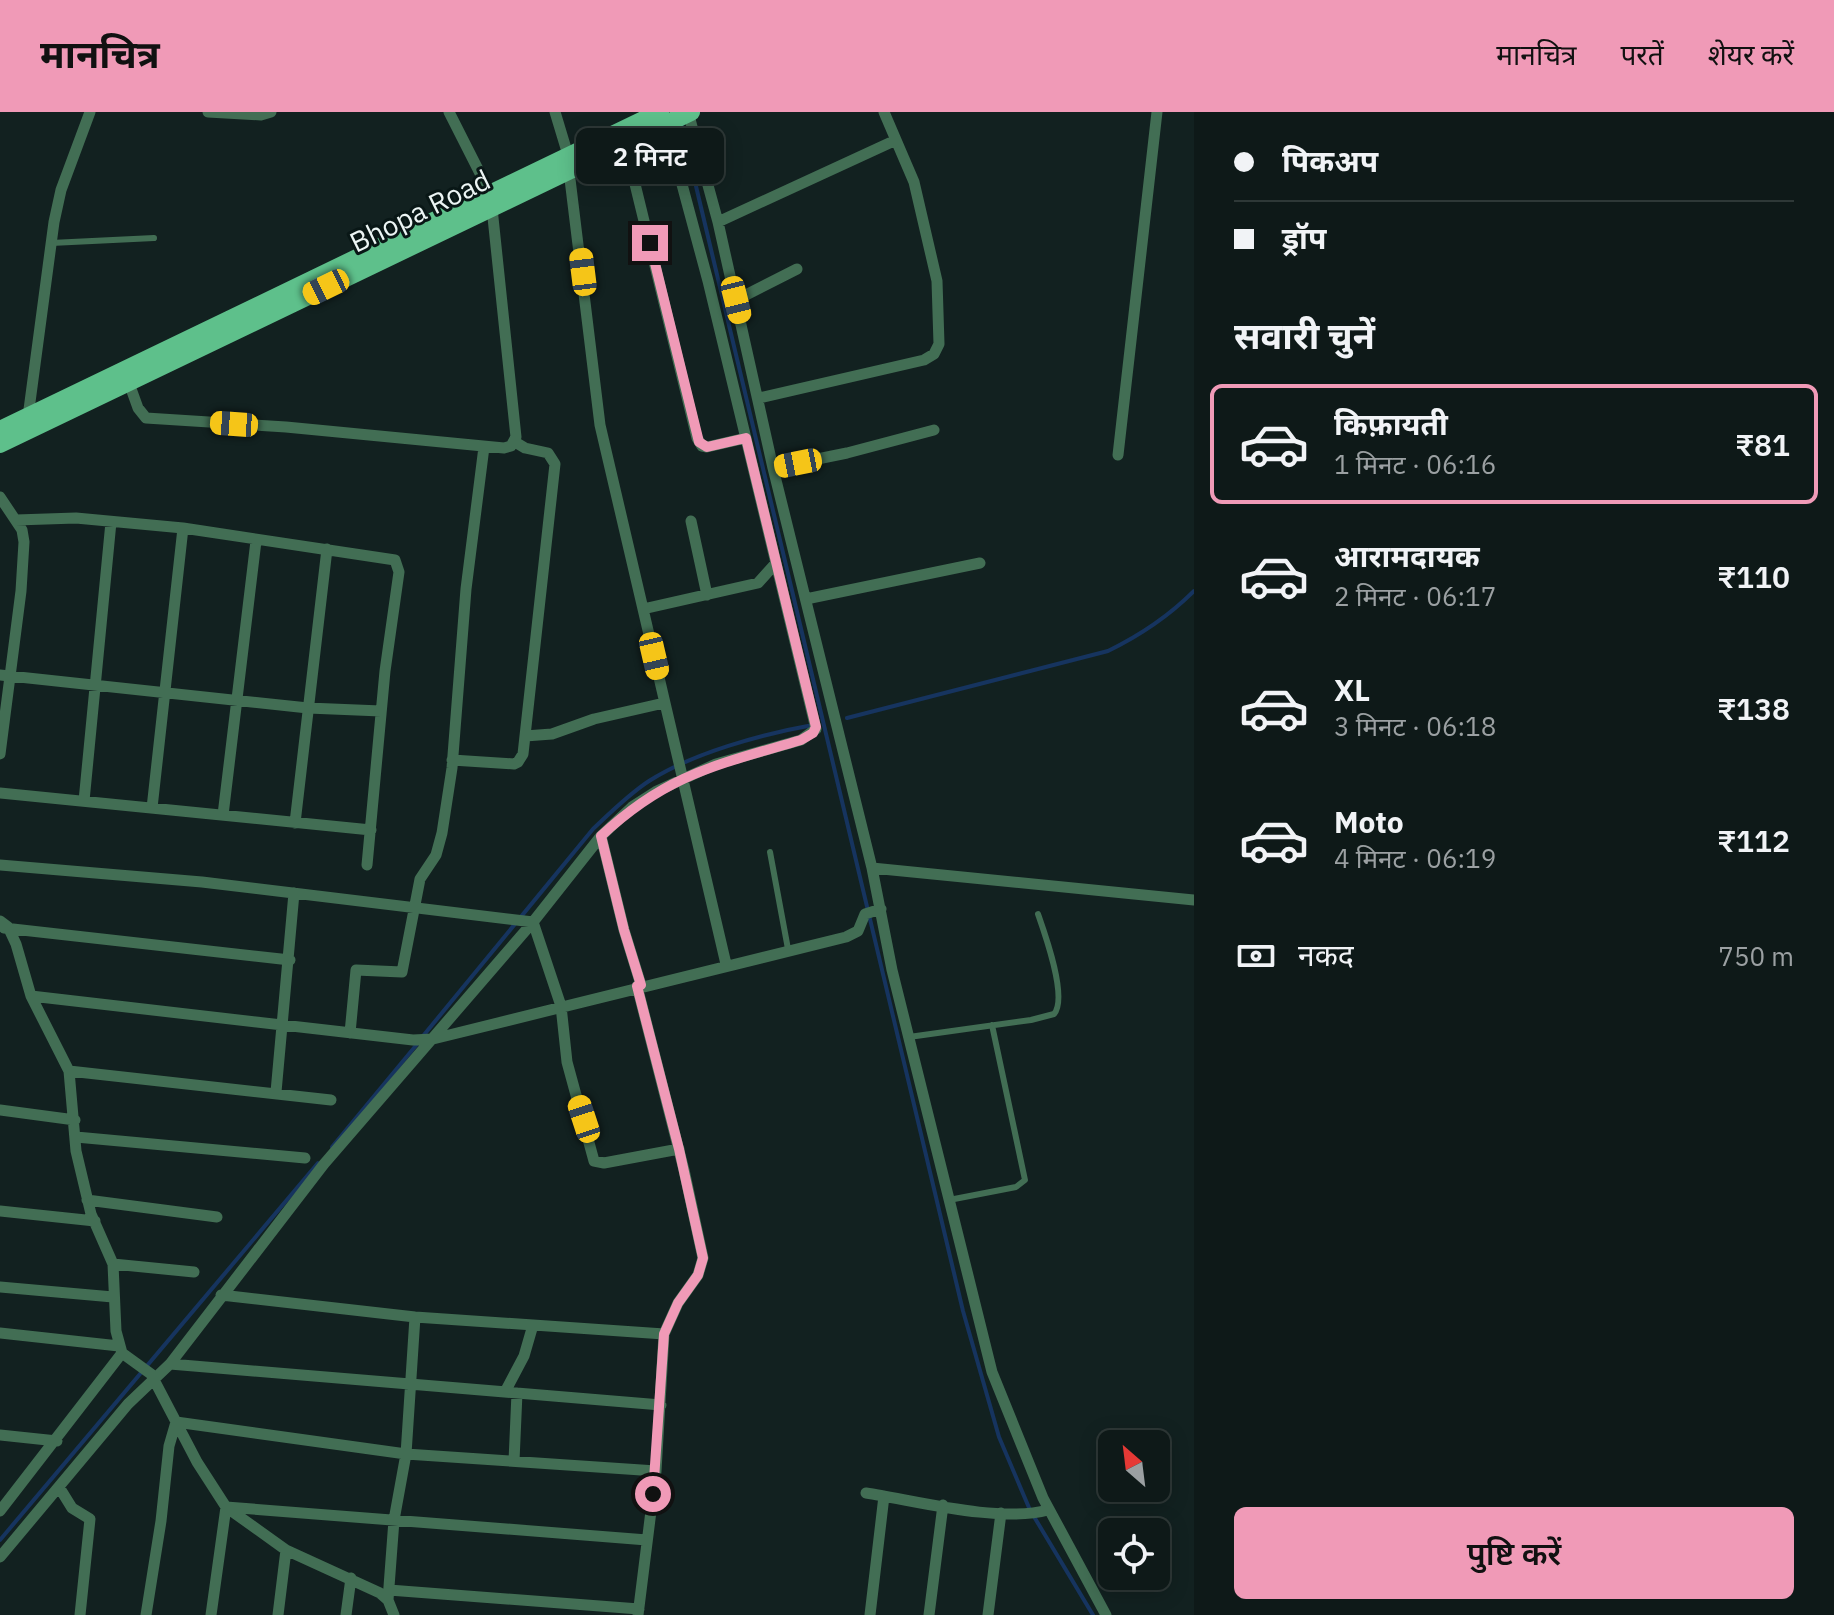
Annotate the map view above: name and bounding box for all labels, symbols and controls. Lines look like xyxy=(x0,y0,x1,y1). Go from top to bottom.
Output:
text: मानचित्र xyxy=(40,29,160,78)
text: मानचित्र xyxy=(1496,36,1576,73)
text: परतें xyxy=(1620,36,1664,73)
text: शेयर करें xyxy=(1708,36,1794,73)
callout: 2 मिनट xyxy=(576,127,724,183)
text: 2 मिनट xyxy=(613,139,687,173)
text: पिकअप xyxy=(1282,141,1378,180)
street label: Bhopa Road xyxy=(343,161,496,261)
text: ड्रॉप xyxy=(1282,218,1326,257)
route end xyxy=(632,225,668,261)
car xyxy=(568,247,598,297)
car xyxy=(299,266,353,308)
car xyxy=(719,274,753,326)
text: सवारी चुनें xyxy=(1234,312,1375,359)
text: किफ़ायती xyxy=(1334,404,1448,443)
icon: car xyxy=(1238,408,1310,480)
car xyxy=(209,410,259,438)
text: ₹81 xyxy=(1735,425,1790,464)
car xyxy=(772,447,824,479)
text: 1 मिनट · 06:16 xyxy=(1334,447,1496,481)
text: आरामदायक xyxy=(1334,536,1480,575)
icon: car xyxy=(1238,540,1310,612)
text: ₹110 xyxy=(1717,557,1790,596)
text: 2 मिनट · 06:17 xyxy=(1334,579,1496,613)
car xyxy=(637,630,671,682)
text: XL xyxy=(1334,670,1370,709)
icon: car xyxy=(1238,672,1310,744)
text: ₹138 xyxy=(1717,689,1790,728)
text: 3 मिनट · 06:18 xyxy=(1334,709,1496,743)
text: Moto xyxy=(1334,802,1404,841)
icon: car xyxy=(1238,804,1310,876)
text: ₹112 xyxy=(1717,821,1790,860)
text: 4 मिनट · 06:19 xyxy=(1334,841,1496,875)
icon: cash xyxy=(1234,934,1278,978)
text: नकद xyxy=(1298,935,1354,974)
text: 750 m xyxy=(1718,939,1794,973)
car xyxy=(565,1092,603,1146)
north arrow xyxy=(1098,1430,1170,1502)
map controls xyxy=(1098,1430,1170,1590)
route start xyxy=(635,1476,671,1512)
button: पुष्टि करें xyxy=(1234,1507,1794,1599)
button: locate xyxy=(1098,1518,1170,1590)

